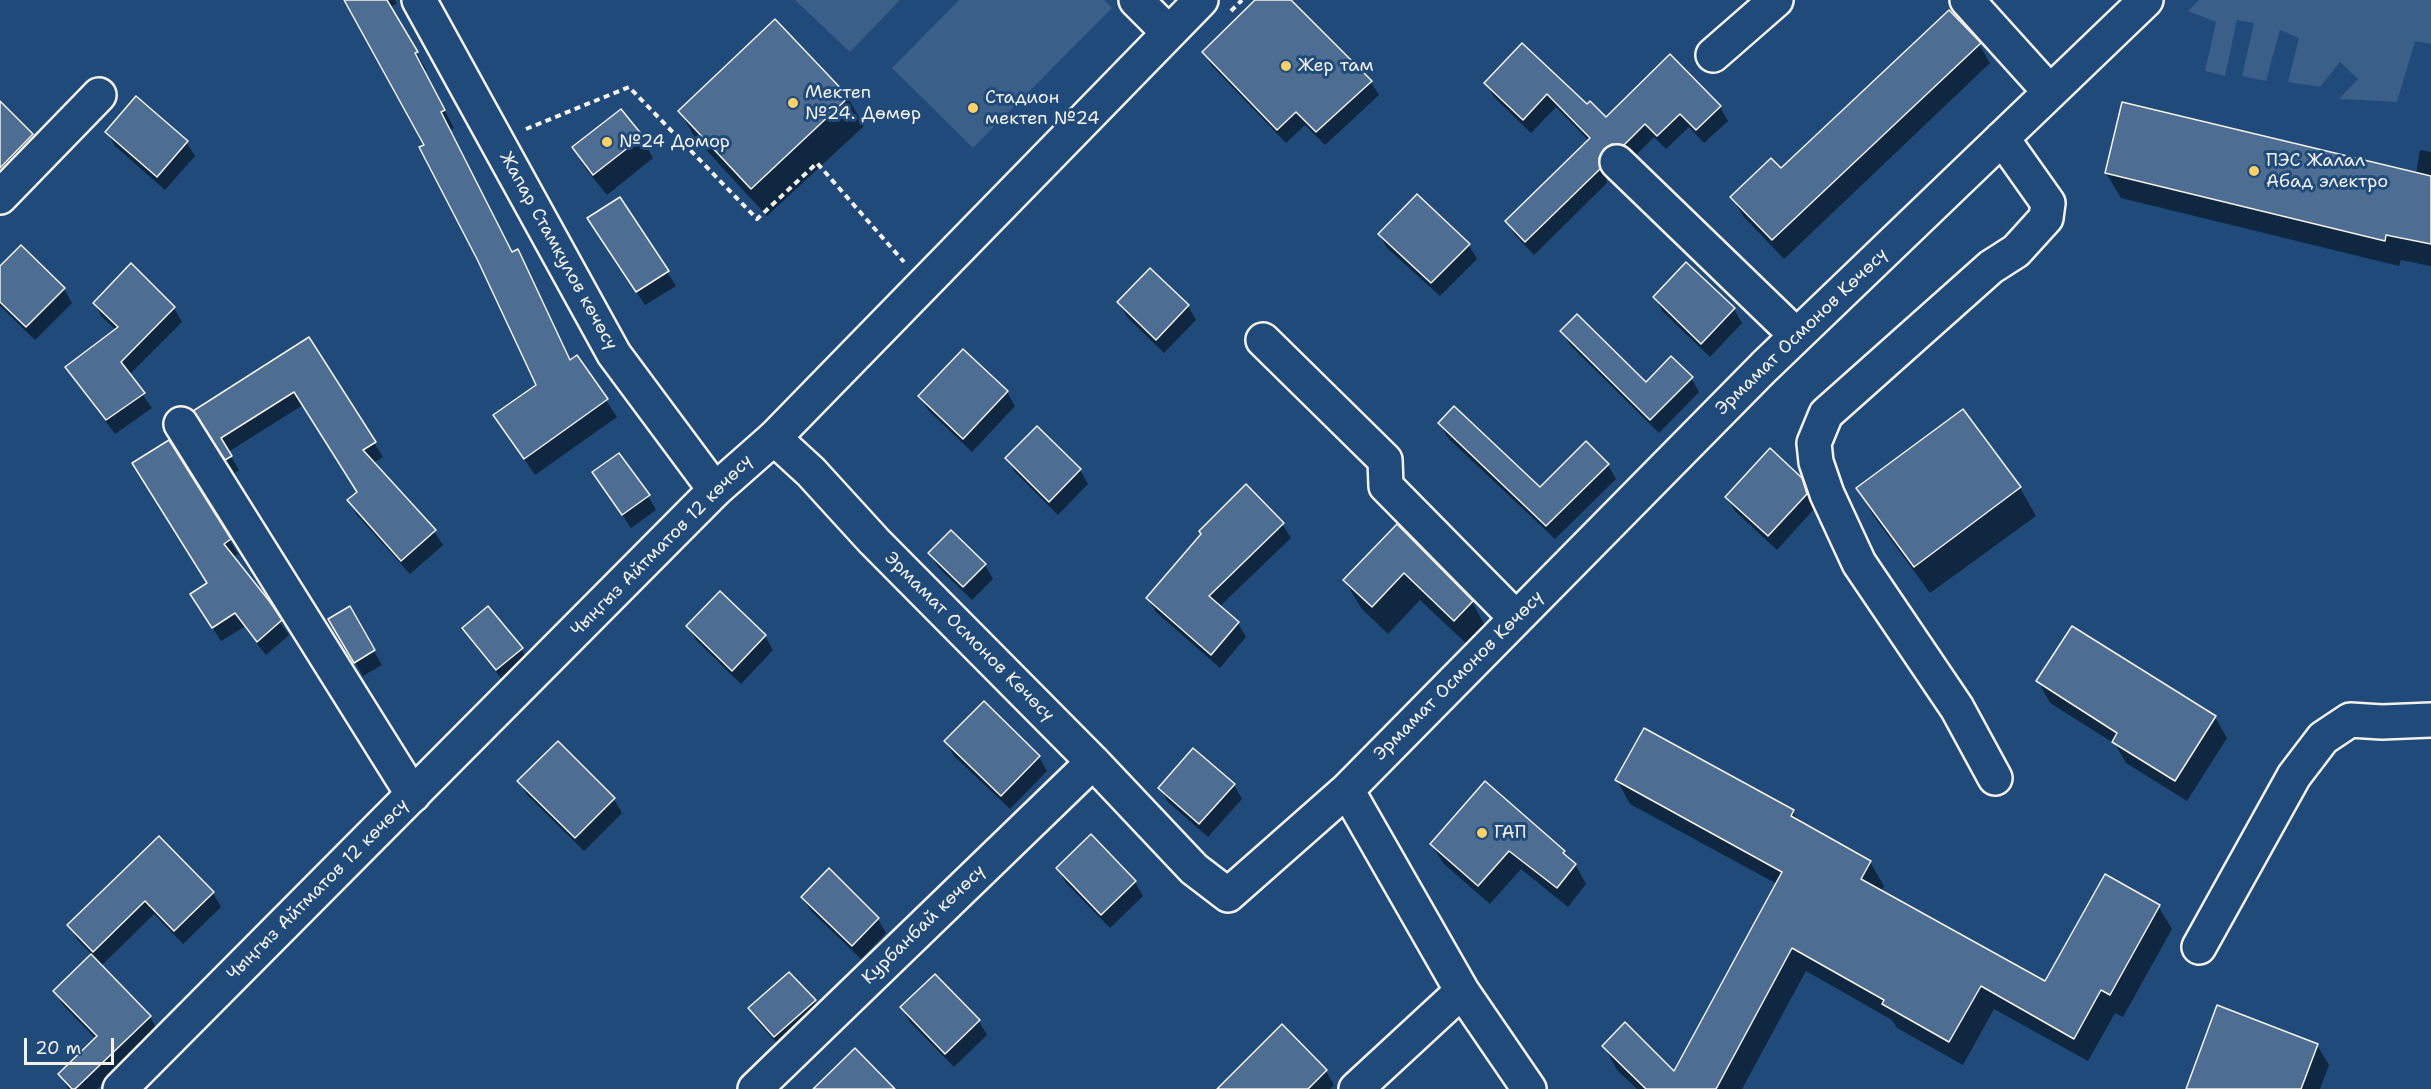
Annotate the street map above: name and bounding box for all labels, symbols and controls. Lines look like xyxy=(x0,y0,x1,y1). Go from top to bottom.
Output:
place label: Жер там xyxy=(1298,55,1373,77)
marker: Жер там xyxy=(1279,59,1293,73)
place label: Мектеп №24. Дөмөр xyxy=(805,82,921,124)
place label: Стадион мектеп №24 xyxy=(985,87,1100,130)
marker: Мектеп №24. Дөмөр xyxy=(786,96,800,110)
marker: Стадион мектеп №24 xyxy=(966,101,980,115)
place label: №24 Домор xyxy=(619,131,730,153)
marker: №24 Домор xyxy=(600,135,614,149)
street label: Жапар Стамкулов көчөсү xyxy=(494,148,622,354)
place label: ПЭС Жалал Абад электро xyxy=(2266,150,2388,192)
marker: ПЭС Жалал Абад электро xyxy=(2247,164,2261,178)
street label: Эрмамат Осмонов Көчөсү xyxy=(1711,244,1893,420)
street label: Чыңгыз Айтматов 12 көчөсү xyxy=(567,451,757,641)
street label: Эрмамат Осмонов Көчөсү xyxy=(880,548,1058,726)
street label: Эрмамат Осмонов Көчөсү xyxy=(1370,587,1548,765)
street label: Чыңгыз Айтматов 12 көчөсү xyxy=(223,795,413,985)
place label: ГАП xyxy=(1494,822,1526,844)
marker: ГАП xyxy=(1475,826,1489,840)
street label: Курбанбай көчөсү xyxy=(858,861,990,989)
scale bar xyxy=(27,1026,117,1064)
text: 20 m xyxy=(35,1036,81,1060)

